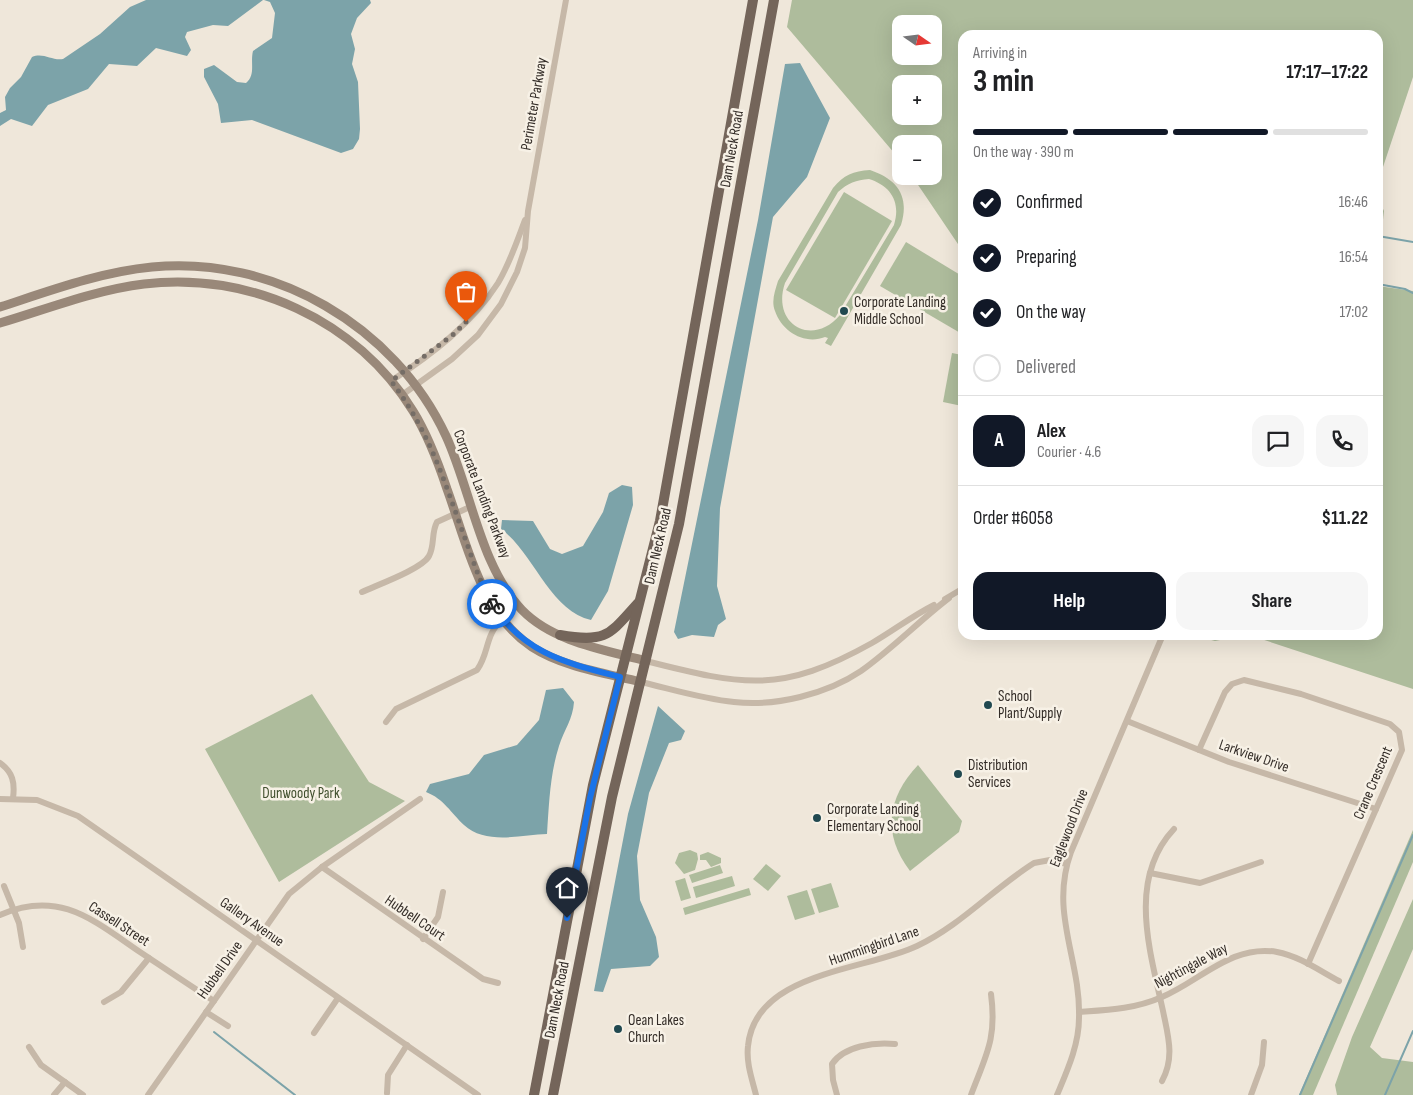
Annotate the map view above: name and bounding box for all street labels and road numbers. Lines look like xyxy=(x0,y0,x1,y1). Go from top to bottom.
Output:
street label: Perimeter Parkway xyxy=(516,56,552,152)
street label: Dam Neck Road xyxy=(716,109,748,189)
street label: Corporate Landing Parkway xyxy=(449,427,515,561)
street label: Dam Neck Road xyxy=(640,506,676,586)
street label: Larkview Drive xyxy=(1216,735,1292,777)
street label: Crane Crescent xyxy=(1349,743,1397,822)
street label: Eaglewood Drive xyxy=(1045,786,1093,870)
street label: Hubbell Court xyxy=(381,891,449,945)
street label: Gallery Avenue xyxy=(216,893,288,951)
street label: Cassell Street xyxy=(85,897,153,951)
street label: Hummingbird Lane xyxy=(827,922,921,970)
street label: Hubbell Drive xyxy=(193,937,247,1003)
street label: Nightingale Way xyxy=(1151,939,1231,993)
street label: Dam Neck Road xyxy=(540,960,574,1040)

